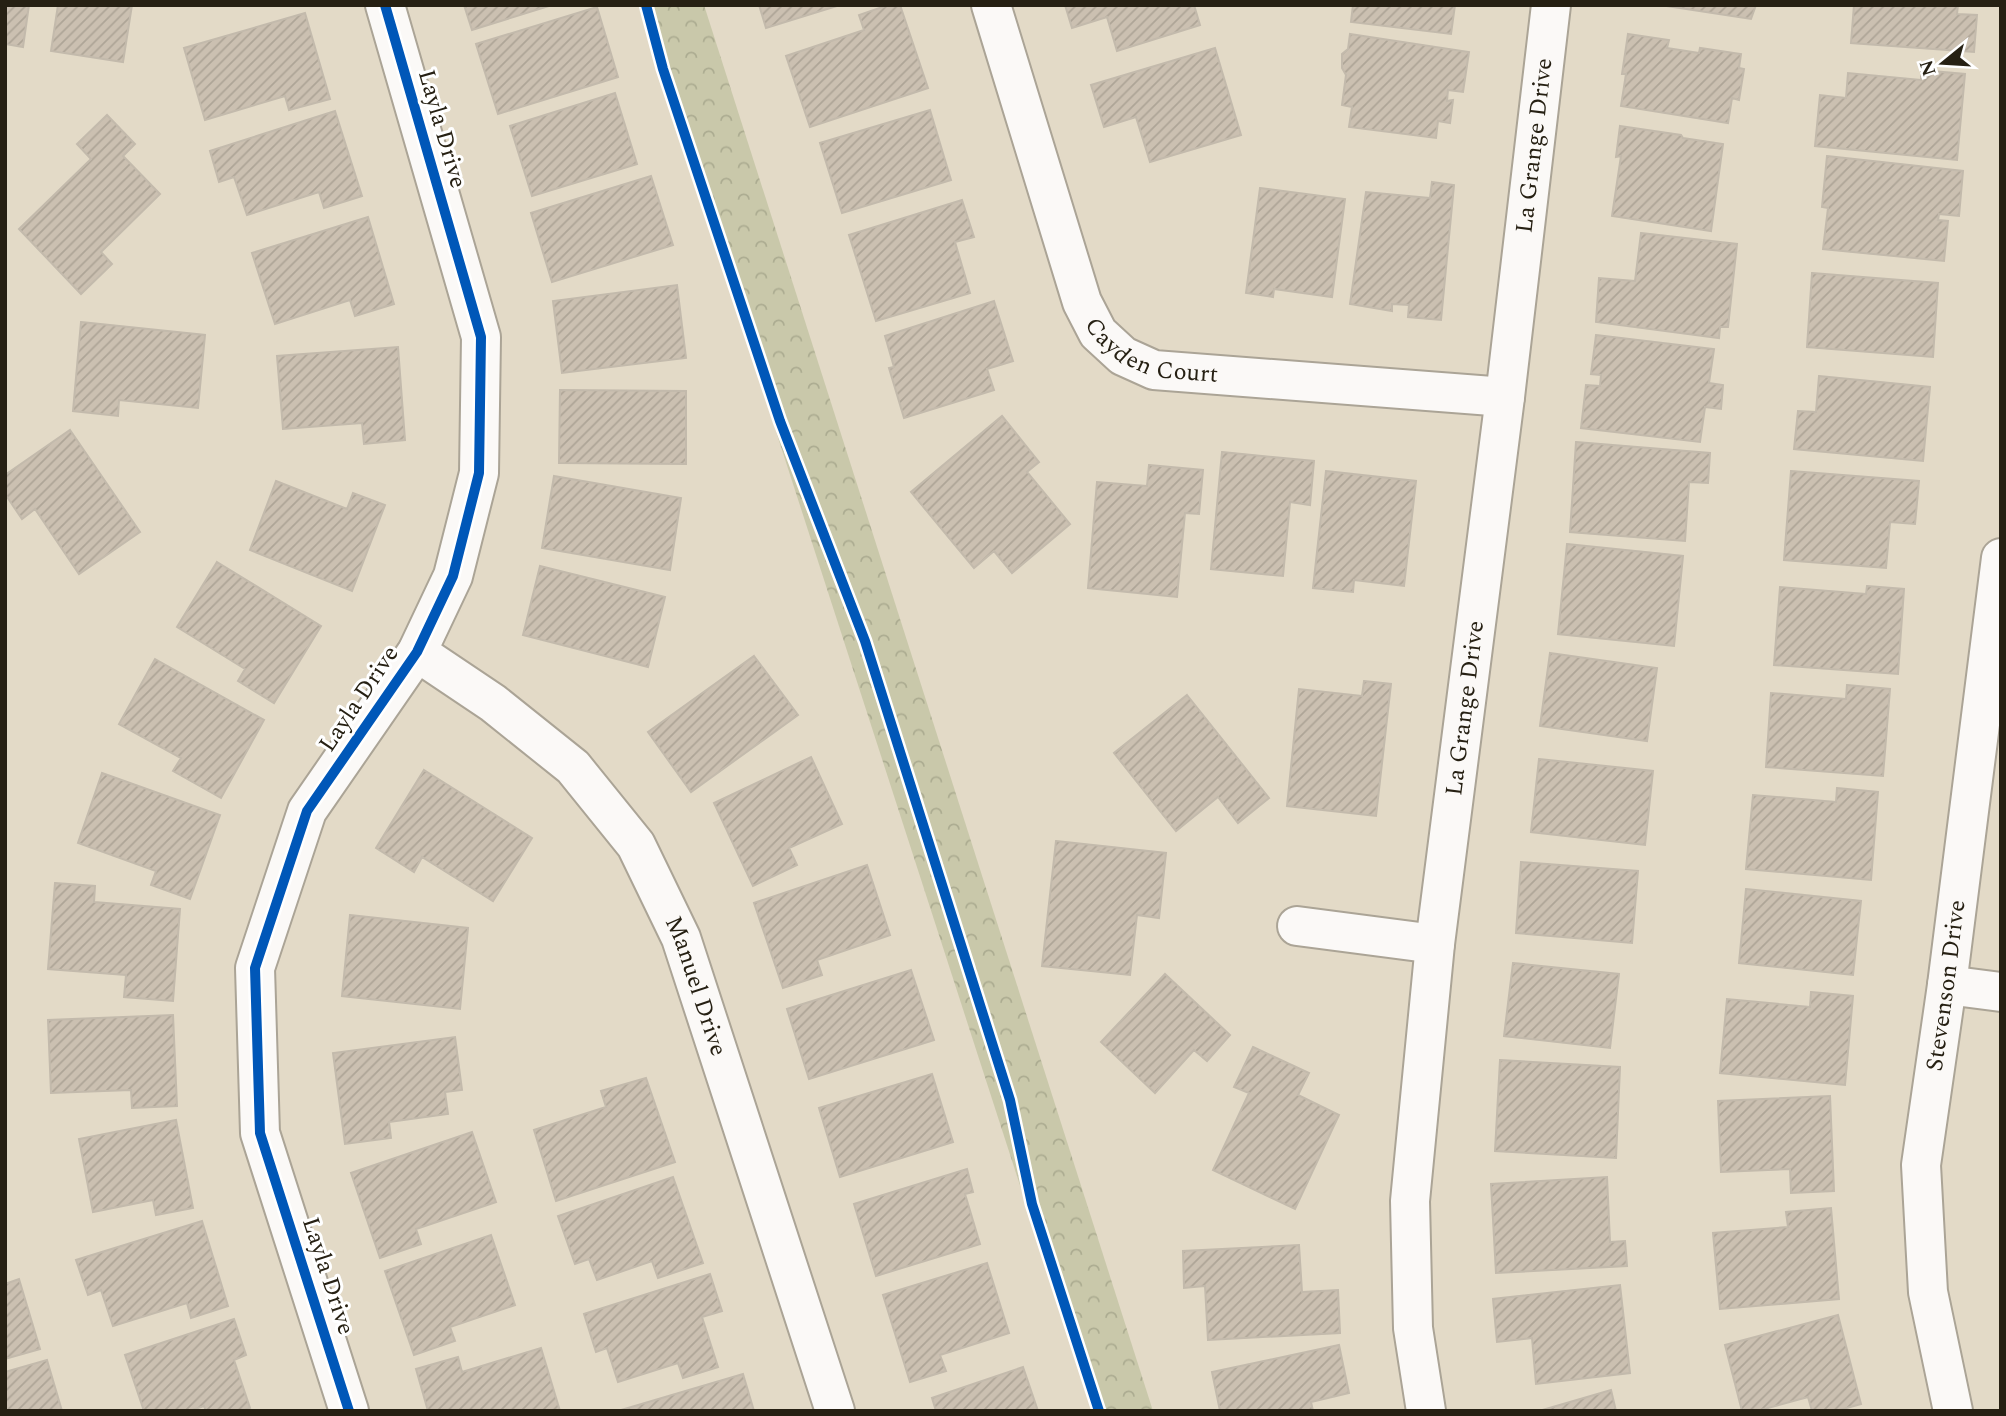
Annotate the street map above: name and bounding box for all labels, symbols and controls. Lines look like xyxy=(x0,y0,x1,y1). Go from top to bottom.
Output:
north arrow xyxy=(1908,28,1978,98)
street label: La Grange Drive xyxy=(1506,56,1563,235)
text: N xyxy=(1912,56,1944,80)
street label: Layla Drive xyxy=(408,65,476,193)
street label: Cayden Court xyxy=(1075,311,1219,393)
street label: La Grange Drive xyxy=(1436,619,1494,798)
street label: Layla Drive xyxy=(310,638,408,760)
street label: Stevenson Drive xyxy=(1917,898,1976,1074)
street label: Manuel Drive xyxy=(655,910,736,1061)
street label: Layla Drive xyxy=(292,1212,364,1340)

